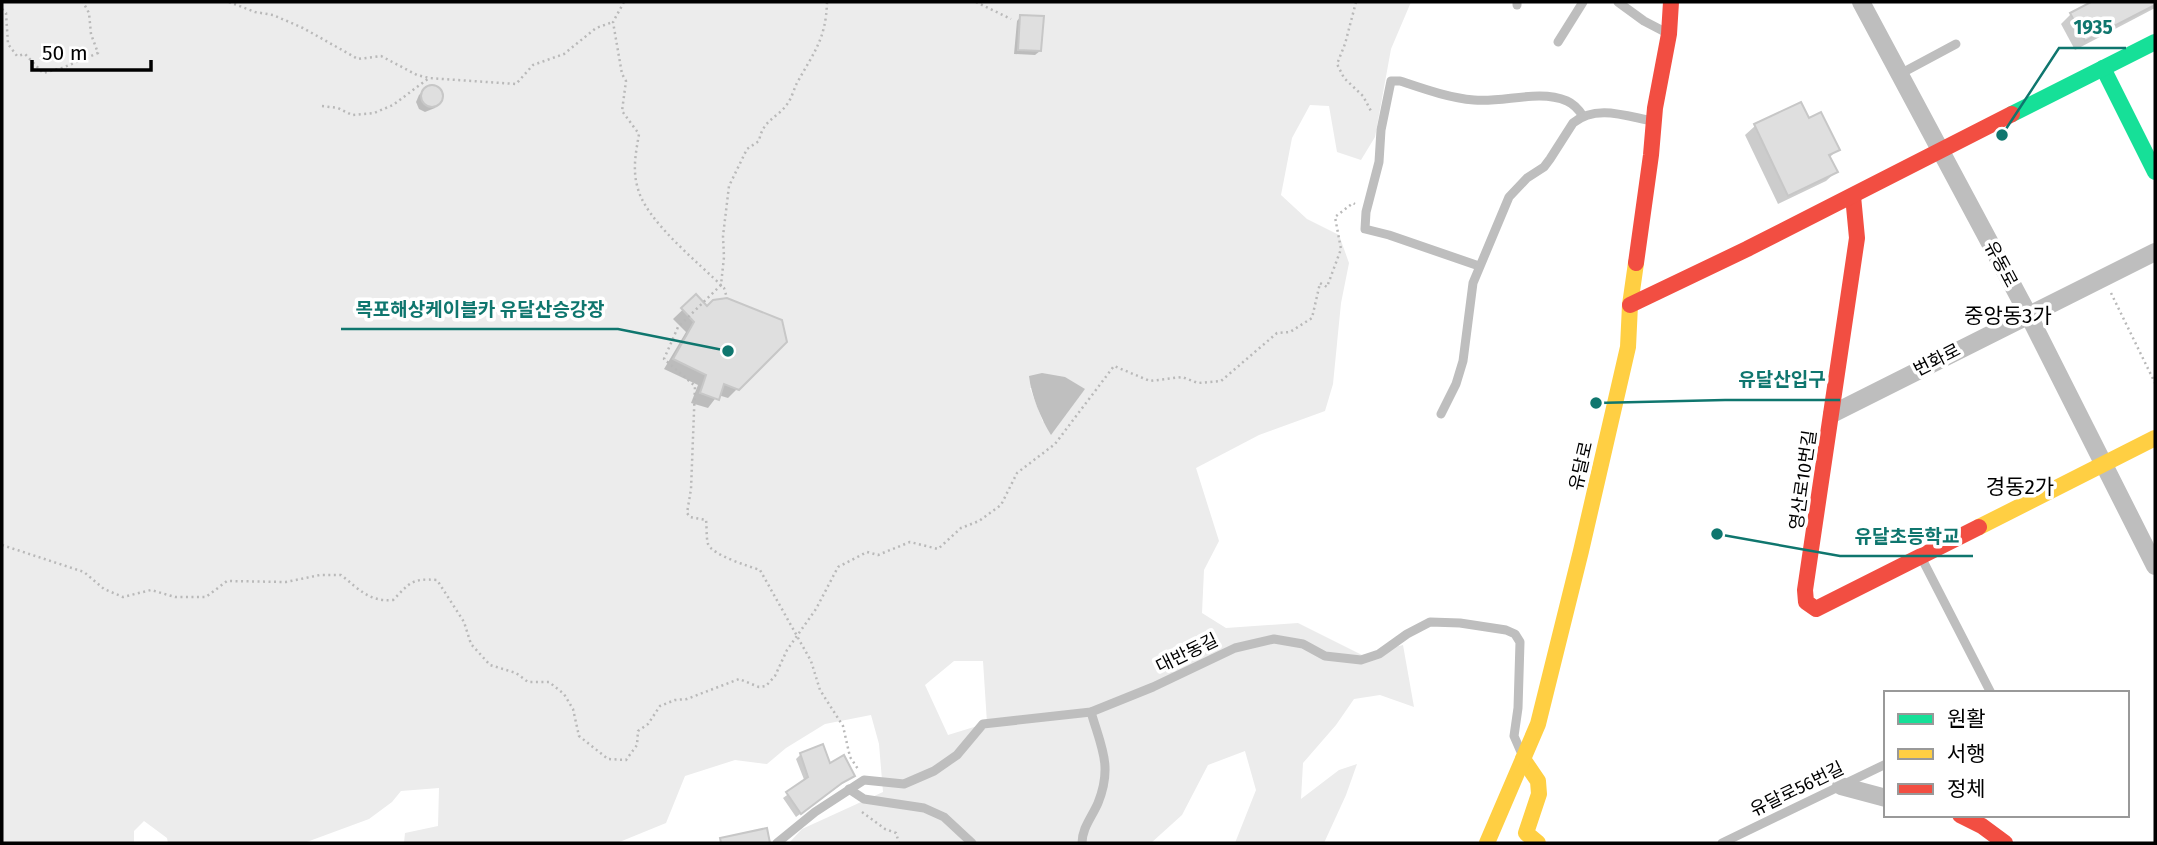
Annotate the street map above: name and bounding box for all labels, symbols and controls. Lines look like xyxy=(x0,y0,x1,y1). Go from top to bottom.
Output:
callout: 1935 xyxy=(2059,8,2126,48)
text: 1935 xyxy=(2073,16,2113,39)
scale bar xyxy=(32,28,150,72)
text: 50 m xyxy=(42,40,88,66)
street label: 유동로 xyxy=(1980,237,2022,291)
callout: 목포해상케이블카 유달산승강장 xyxy=(341,289,618,329)
text: 목포해상케이블카 유달산승강장 xyxy=(355,298,605,321)
district label: 중앙동3가 xyxy=(1964,303,2052,329)
street label: 번화로 xyxy=(1910,339,1964,381)
callout: 유달산입구 xyxy=(1725,360,1840,400)
text: 유달산입구 xyxy=(1738,368,1826,391)
street label: 영산로10번길 xyxy=(1785,429,1821,531)
street label: 유달로 xyxy=(1565,439,1597,493)
district label: 경동2가 xyxy=(1986,474,2054,500)
callout: 유달초등학교 xyxy=(1840,516,1973,556)
text: 유달초등학교 xyxy=(1855,525,1959,548)
street label: 대반동길 xyxy=(1152,629,1222,677)
legend xyxy=(1884,691,2129,817)
text: 원활 xyxy=(1947,706,1986,732)
text: 서행 xyxy=(1947,741,1986,767)
street label: 유달로56번길 xyxy=(1747,757,1847,821)
text: 정체 xyxy=(1947,776,1986,802)

